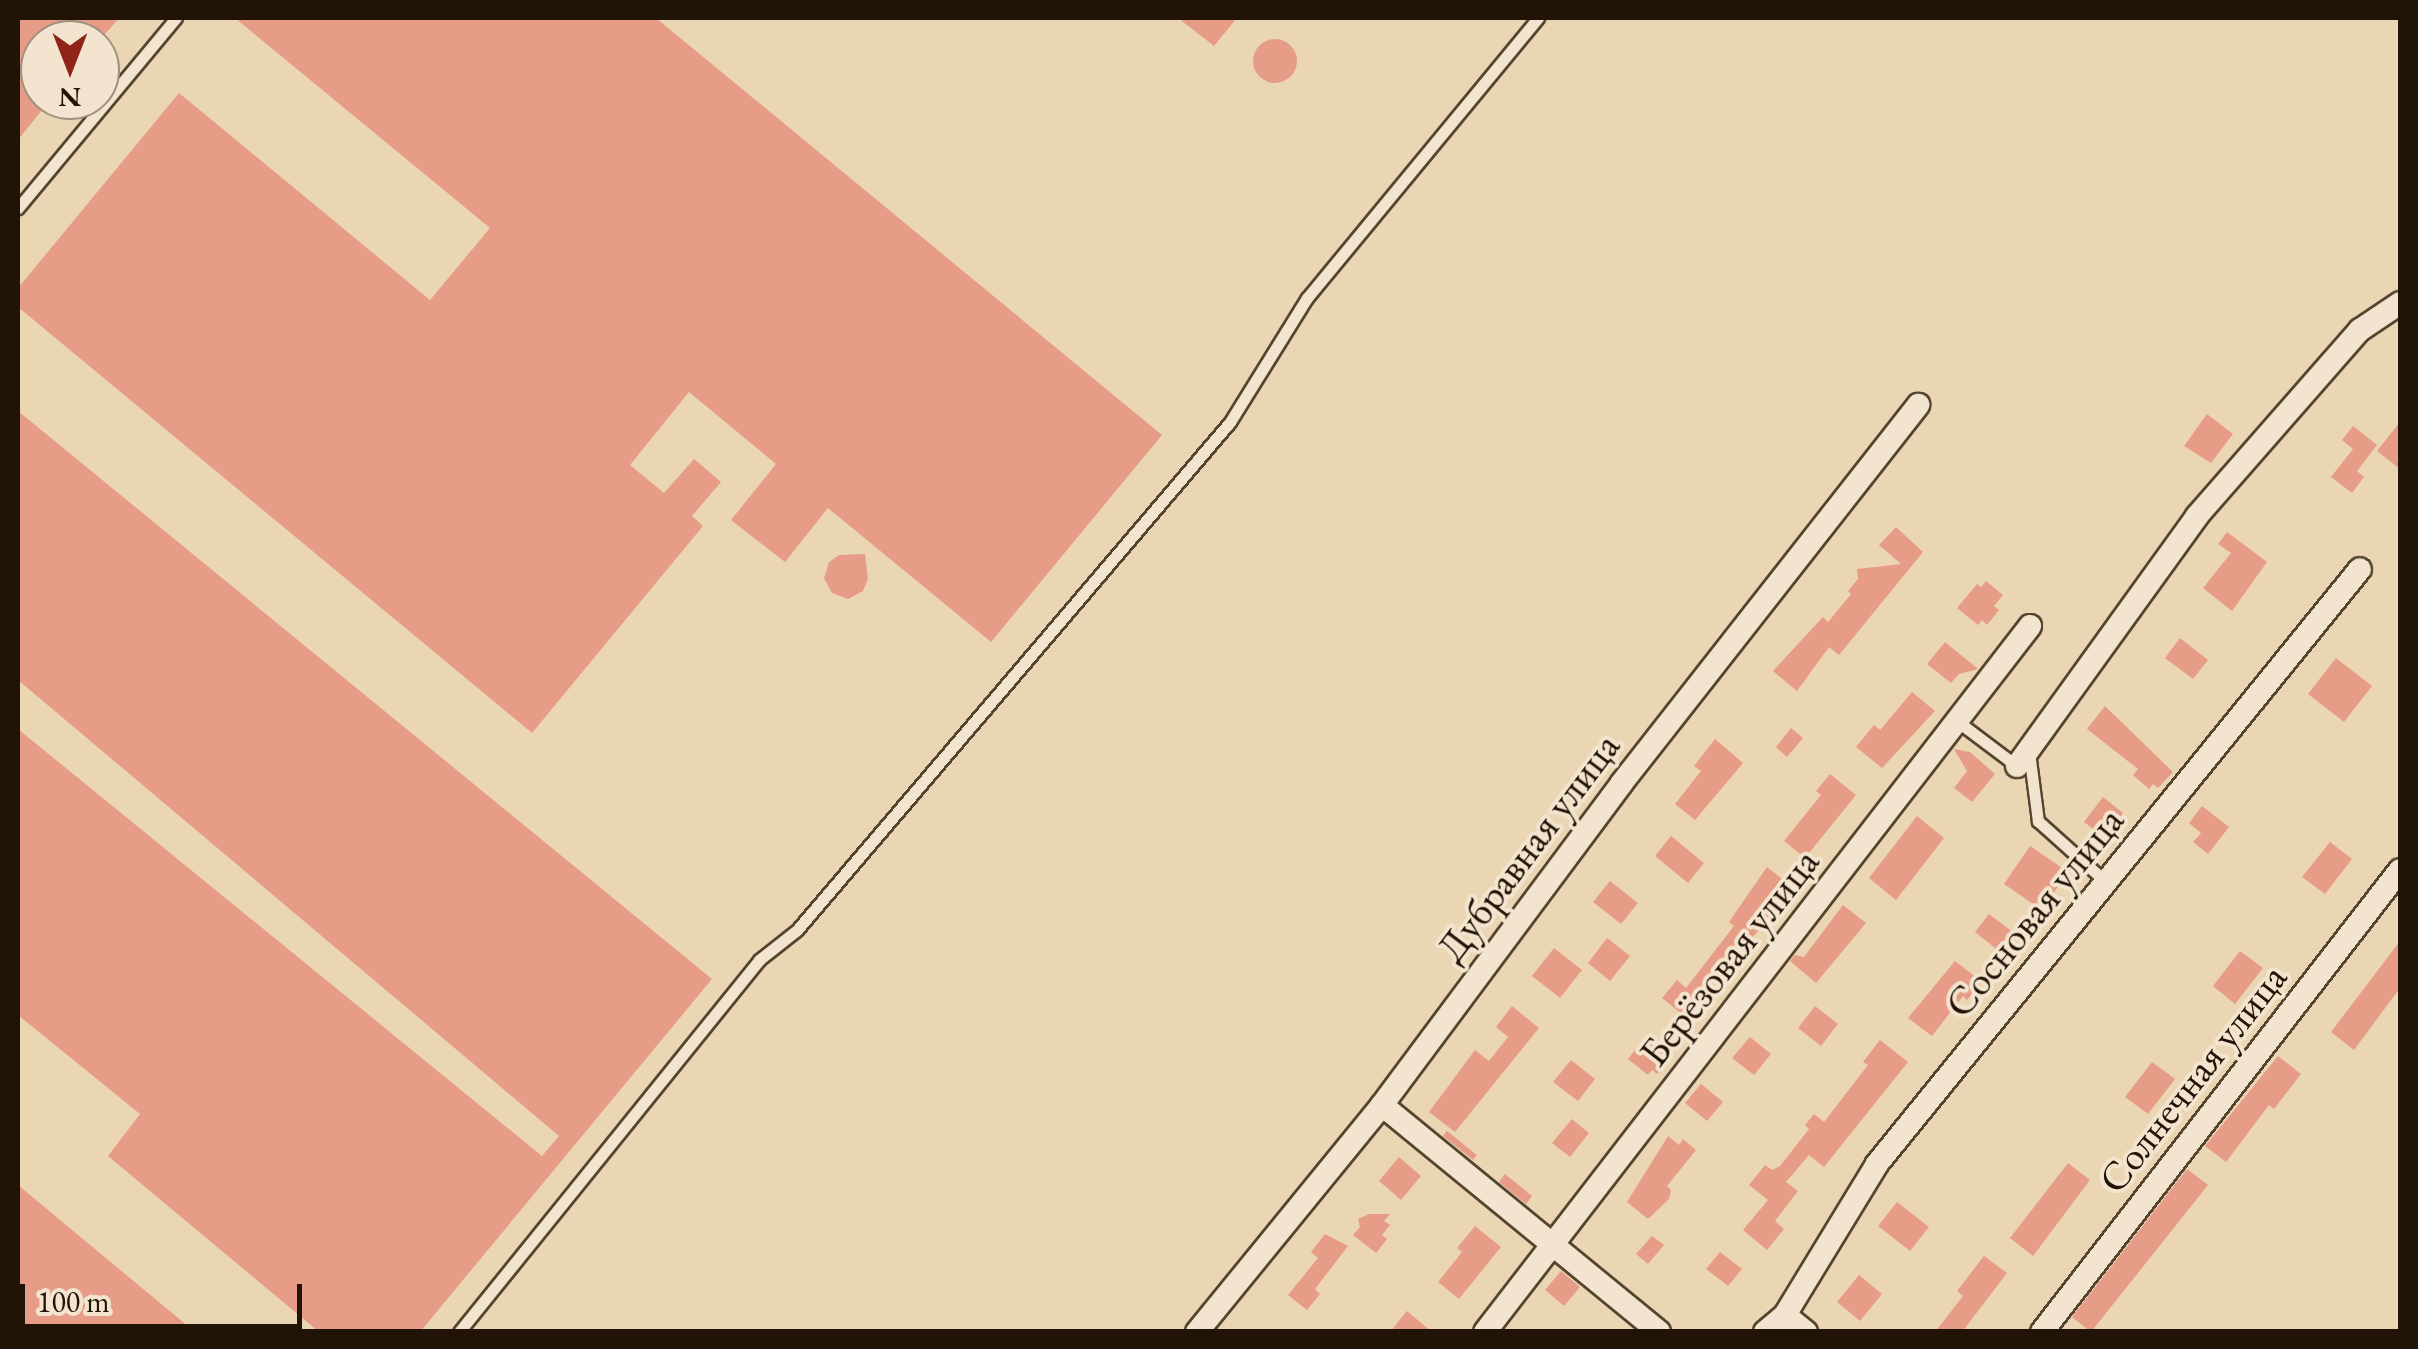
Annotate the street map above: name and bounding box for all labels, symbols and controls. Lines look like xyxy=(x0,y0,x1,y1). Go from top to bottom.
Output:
north arrow xyxy=(20,20,120,120)
text: N xyxy=(59,80,81,116)
street label: Дубравная улица xyxy=(1427,723,1629,971)
street label: Сосновая улица xyxy=(1935,797,2133,1027)
street label: Берёзовая улица xyxy=(1629,839,1829,1075)
street label: Солнечная улица xyxy=(2088,954,2296,1202)
scale bar xyxy=(25,1264,308,1326)
text: 100 m xyxy=(37,1282,110,1321)

